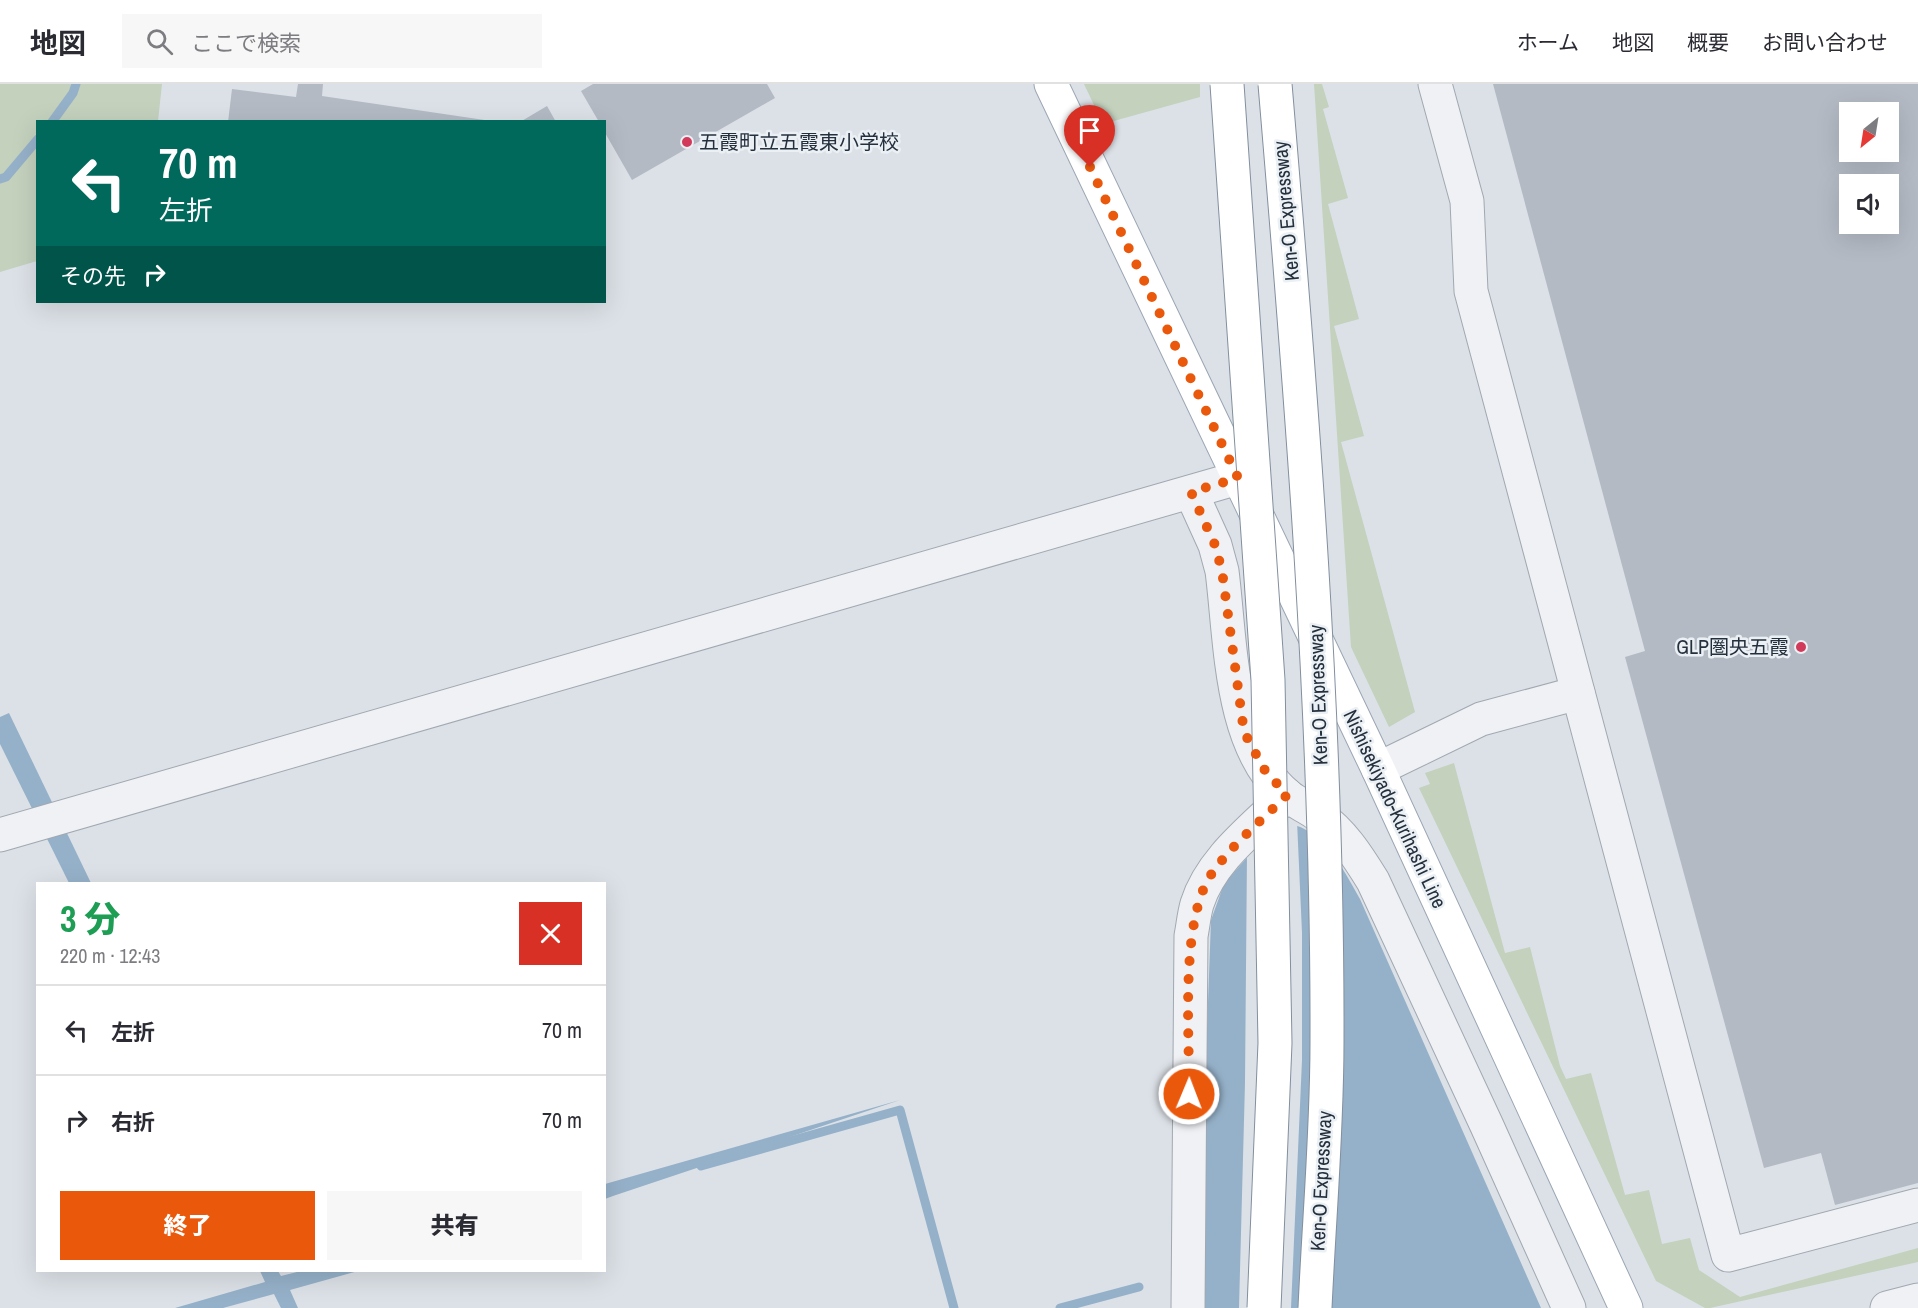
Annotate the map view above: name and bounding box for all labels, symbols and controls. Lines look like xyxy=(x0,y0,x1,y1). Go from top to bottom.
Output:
search box xyxy=(122,14,542,68)
text: 地図 xyxy=(30,24,86,62)
icon: search xyxy=(143,25,176,58)
text: ここで検索 xyxy=(191,28,301,58)
text: ホーム xyxy=(1517,28,1579,57)
text: 地図 xyxy=(1612,28,1654,57)
text: 概要 xyxy=(1687,28,1729,57)
text: お問い合わせ xyxy=(1762,28,1888,57)
north arrow xyxy=(1839,102,1899,162)
map controls xyxy=(1839,102,1899,234)
pin xyxy=(1064,105,1115,167)
icon: arrive xyxy=(1073,114,1106,147)
place label: 五霞町立五霞東小学校 xyxy=(699,128,899,155)
text: 70 m xyxy=(159,135,238,191)
marker: 五霞町立五霞東小学校 xyxy=(680,135,694,149)
street label: Ken-O Expressway xyxy=(1266,139,1305,282)
icon: left xyxy=(60,144,138,222)
button: sound xyxy=(1839,174,1899,234)
text: 左折 xyxy=(159,192,213,228)
icon: right xyxy=(138,258,171,291)
text: その先 xyxy=(60,261,126,291)
street label: Ken-O Expressway xyxy=(1302,624,1333,766)
place label: GLP圏央五霞 xyxy=(1676,633,1789,660)
marker: GLP圏央五霞 xyxy=(1794,640,1808,654)
street label: Nishisekiyado-Kurihashi Line xyxy=(1338,705,1453,912)
text: 3 分 xyxy=(60,895,121,943)
button: close xyxy=(519,902,582,965)
text: 220 m · 12:43 xyxy=(60,942,160,969)
icon: left xyxy=(60,1014,93,1047)
text: 70 m xyxy=(542,1015,582,1045)
text: 左折 xyxy=(111,1017,155,1047)
position arrow xyxy=(1157,1062,1221,1126)
icon: right xyxy=(60,1104,93,1137)
text: 70 m xyxy=(542,1105,582,1135)
text: 右折 xyxy=(111,1107,155,1137)
street label: Ken-O Expressway xyxy=(1303,1109,1338,1252)
button: 終了 xyxy=(60,1191,315,1260)
button: 共有 xyxy=(327,1191,582,1260)

